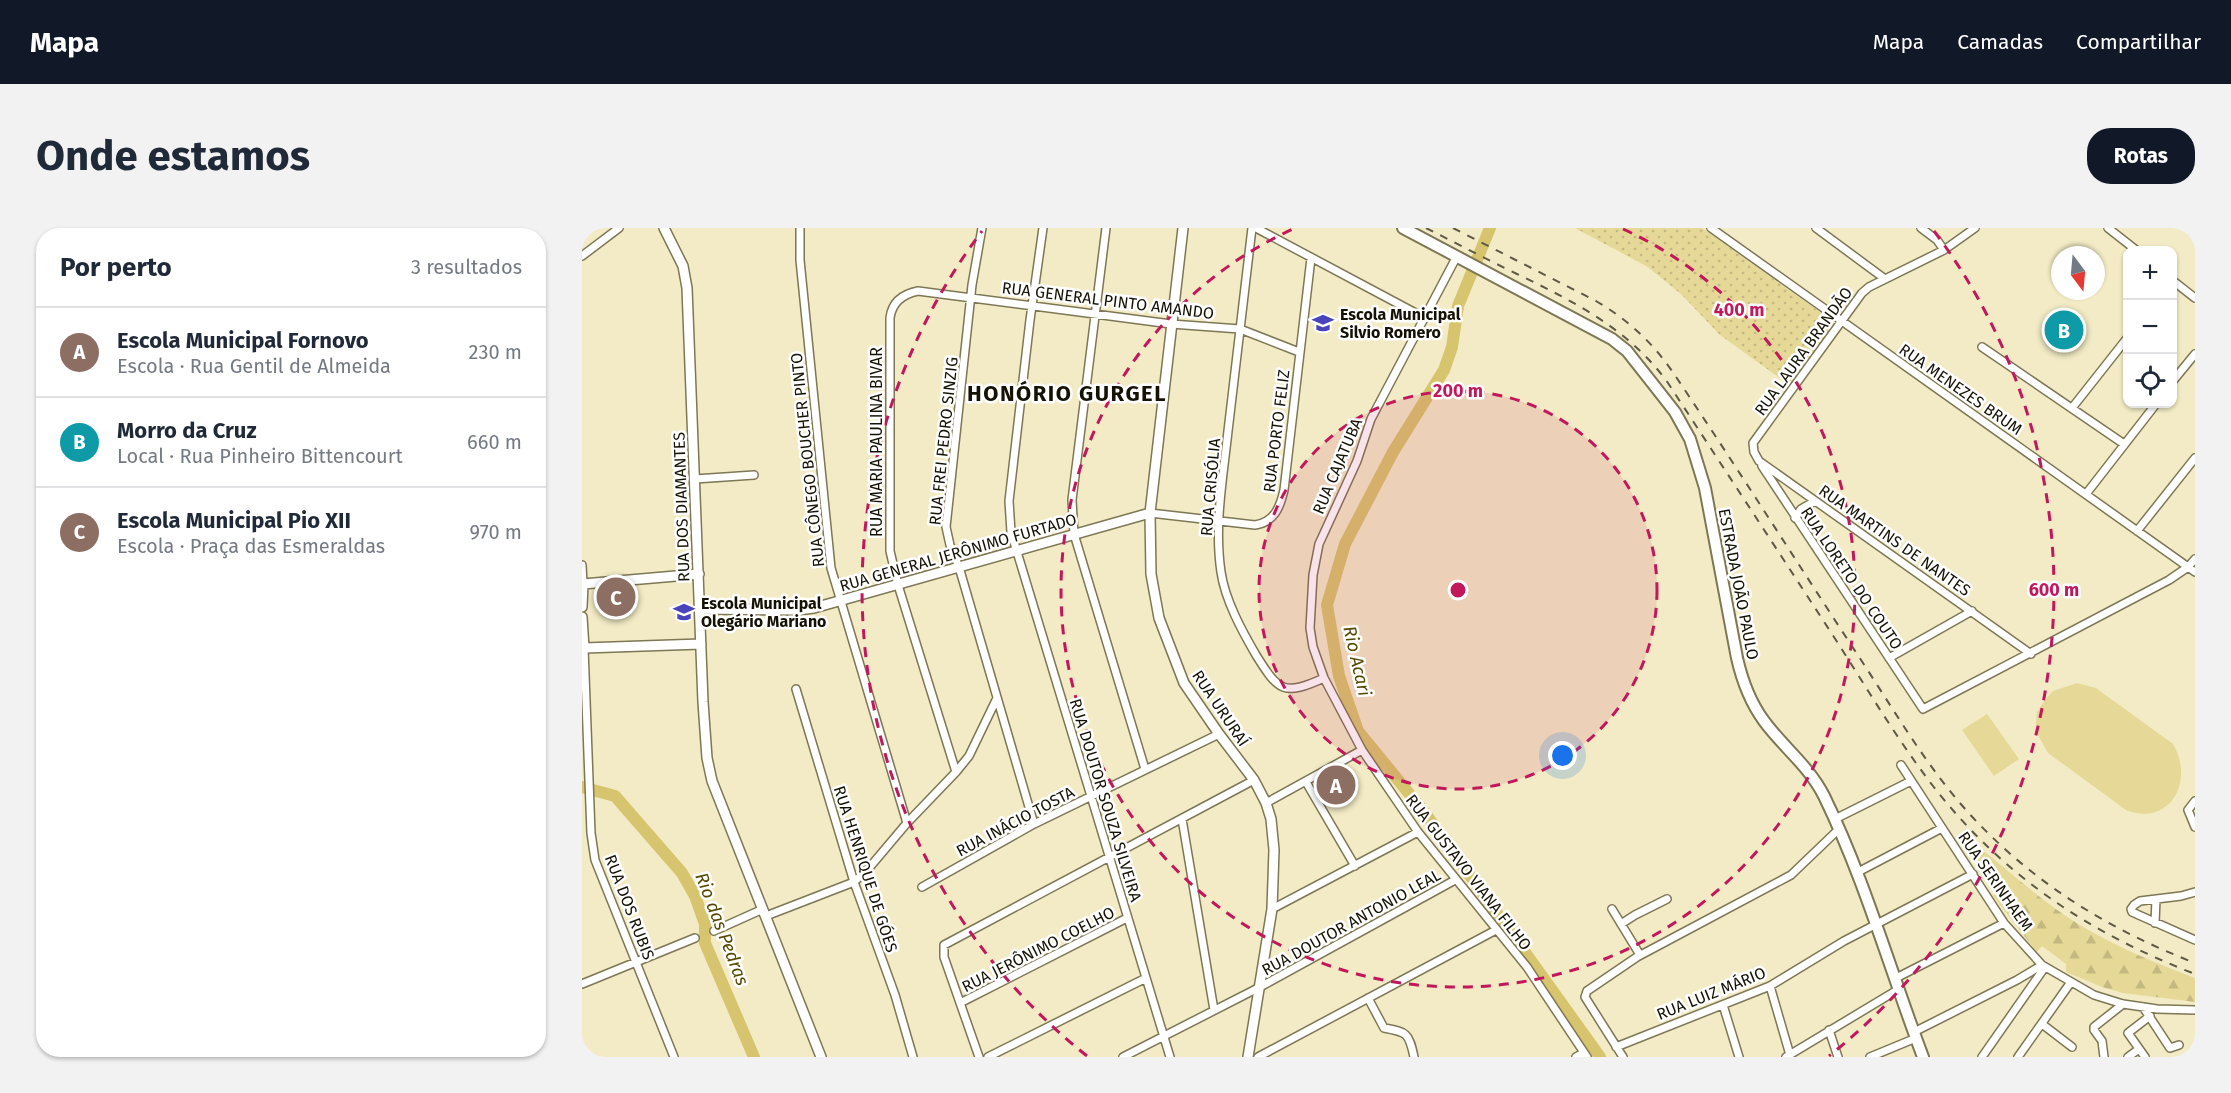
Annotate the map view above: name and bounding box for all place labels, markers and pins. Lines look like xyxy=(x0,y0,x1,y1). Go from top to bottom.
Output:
place label: Escola Municipal Silvio Romero xyxy=(1340,305,1461,342)
pin: B xyxy=(2044,308,2084,352)
school or university icon: Escola Municipal Silvio Romero xyxy=(1311,311,1335,335)
pin: C xyxy=(597,574,636,620)
centre of rings xyxy=(1448,580,1468,600)
place label: Escola Municipal Olegário Mariano xyxy=(701,594,826,631)
school or university icon: Escola Municipal Olegário Mariano xyxy=(672,600,696,624)
pin: A xyxy=(1316,762,1356,808)

